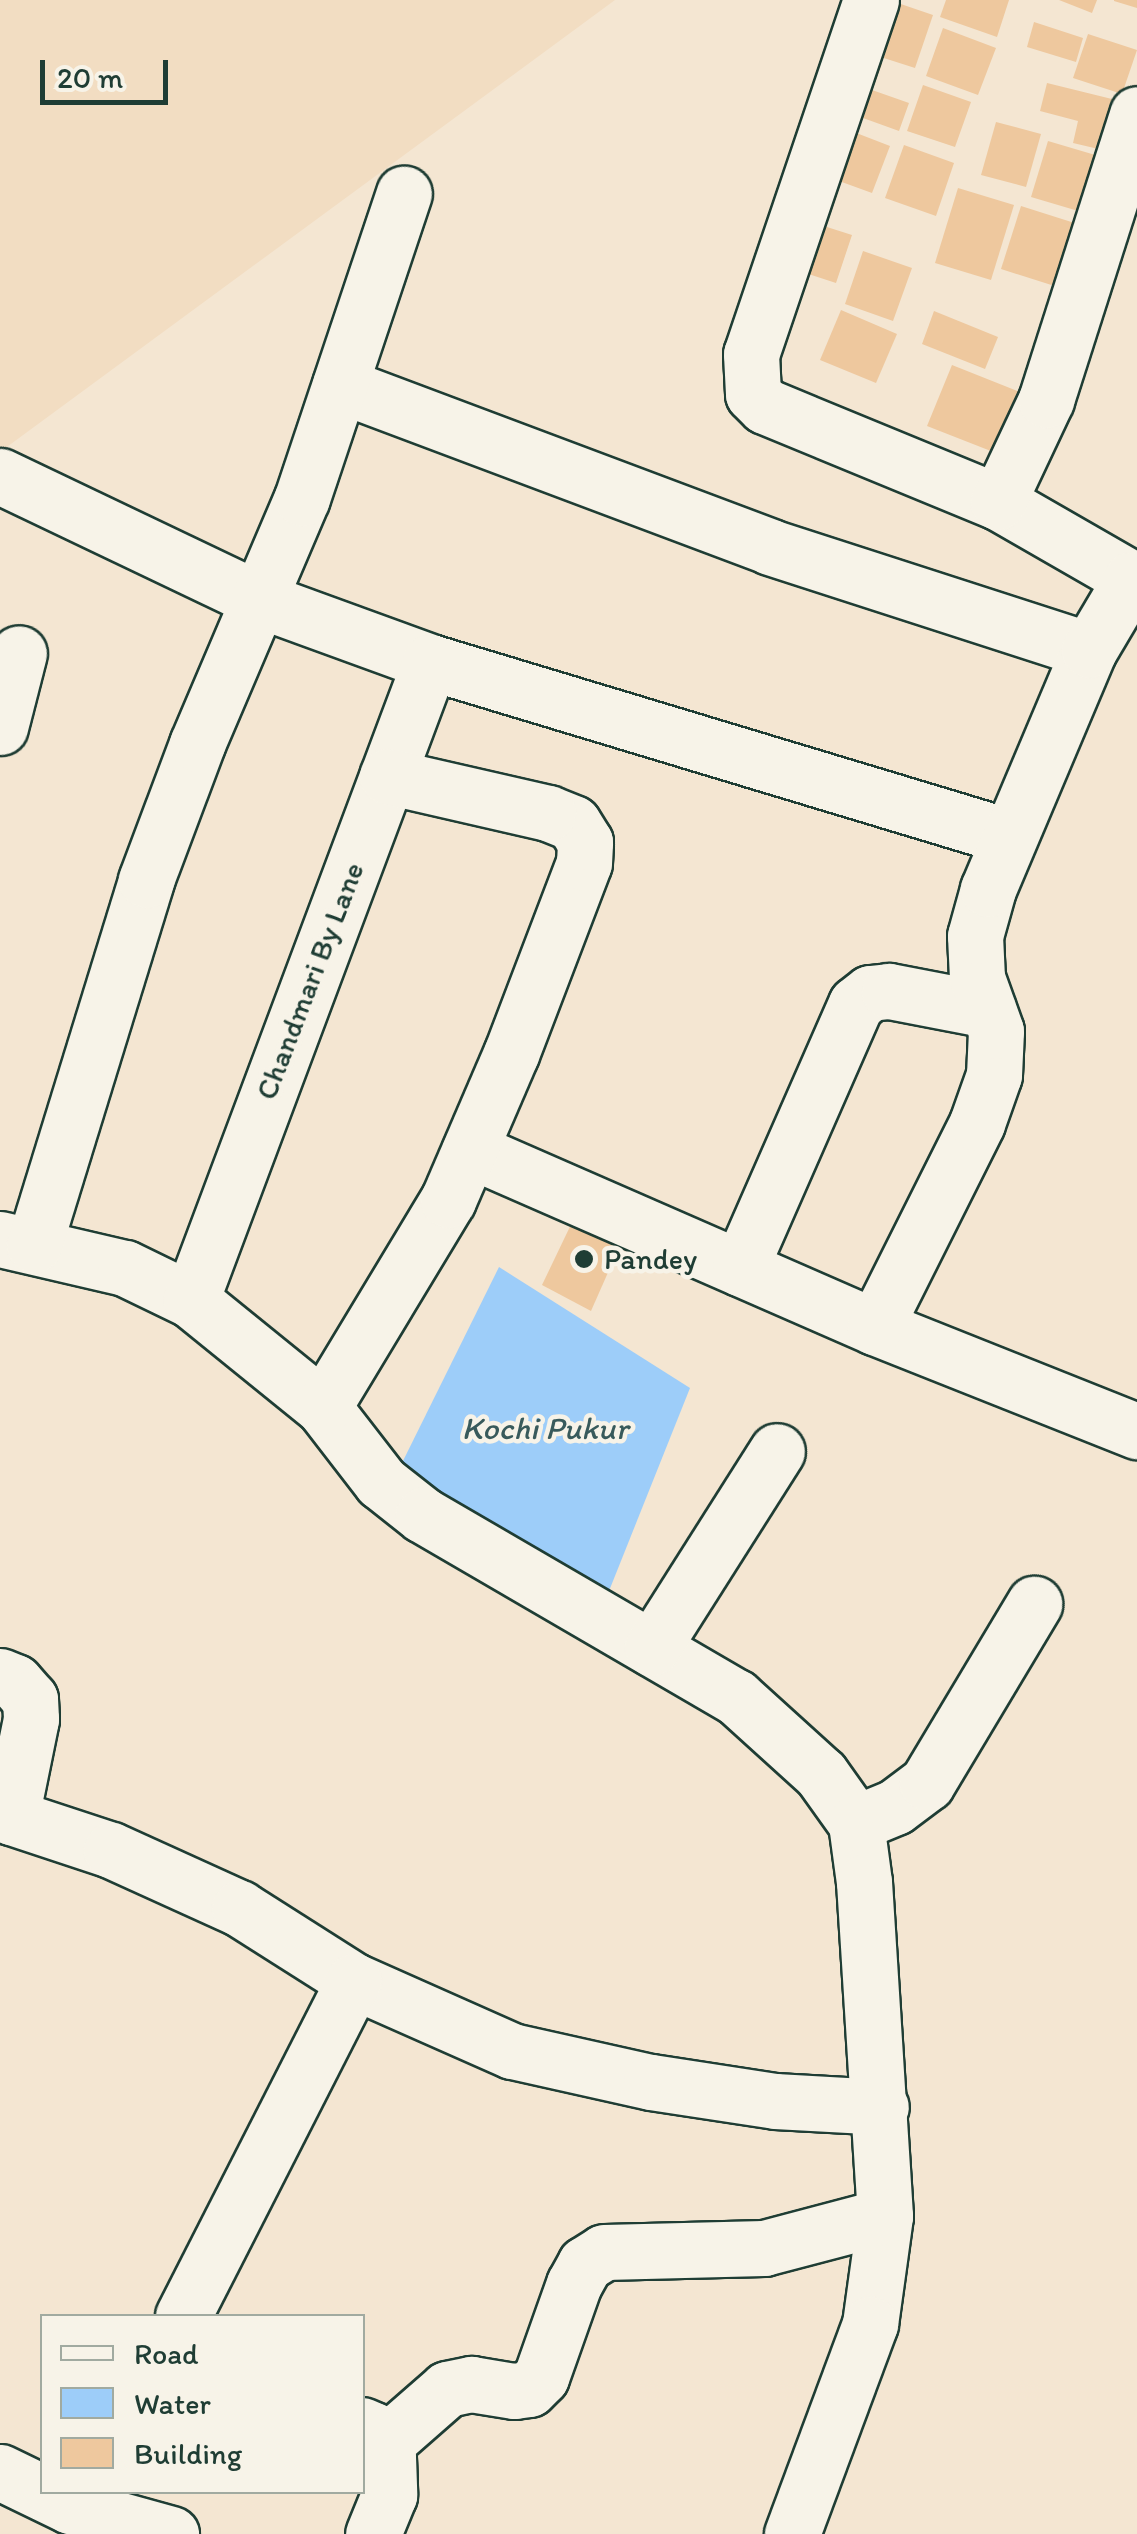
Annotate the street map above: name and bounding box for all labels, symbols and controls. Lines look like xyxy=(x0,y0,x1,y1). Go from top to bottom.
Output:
scale bar xyxy=(45,40,172,102)
text: 20 m xyxy=(57,59,123,96)
street label: Chandmari By Lane xyxy=(248,857,372,1105)
place label: Pandey xyxy=(604,1241,697,1277)
marker: Pandey xyxy=(573,1248,595,1270)
water label: Kochi Pukur xyxy=(462,1409,628,1447)
legend xyxy=(40,2314,365,2494)
text: Road xyxy=(134,2335,199,2372)
text: Water xyxy=(134,2385,211,2422)
text: Building xyxy=(134,2435,242,2472)

